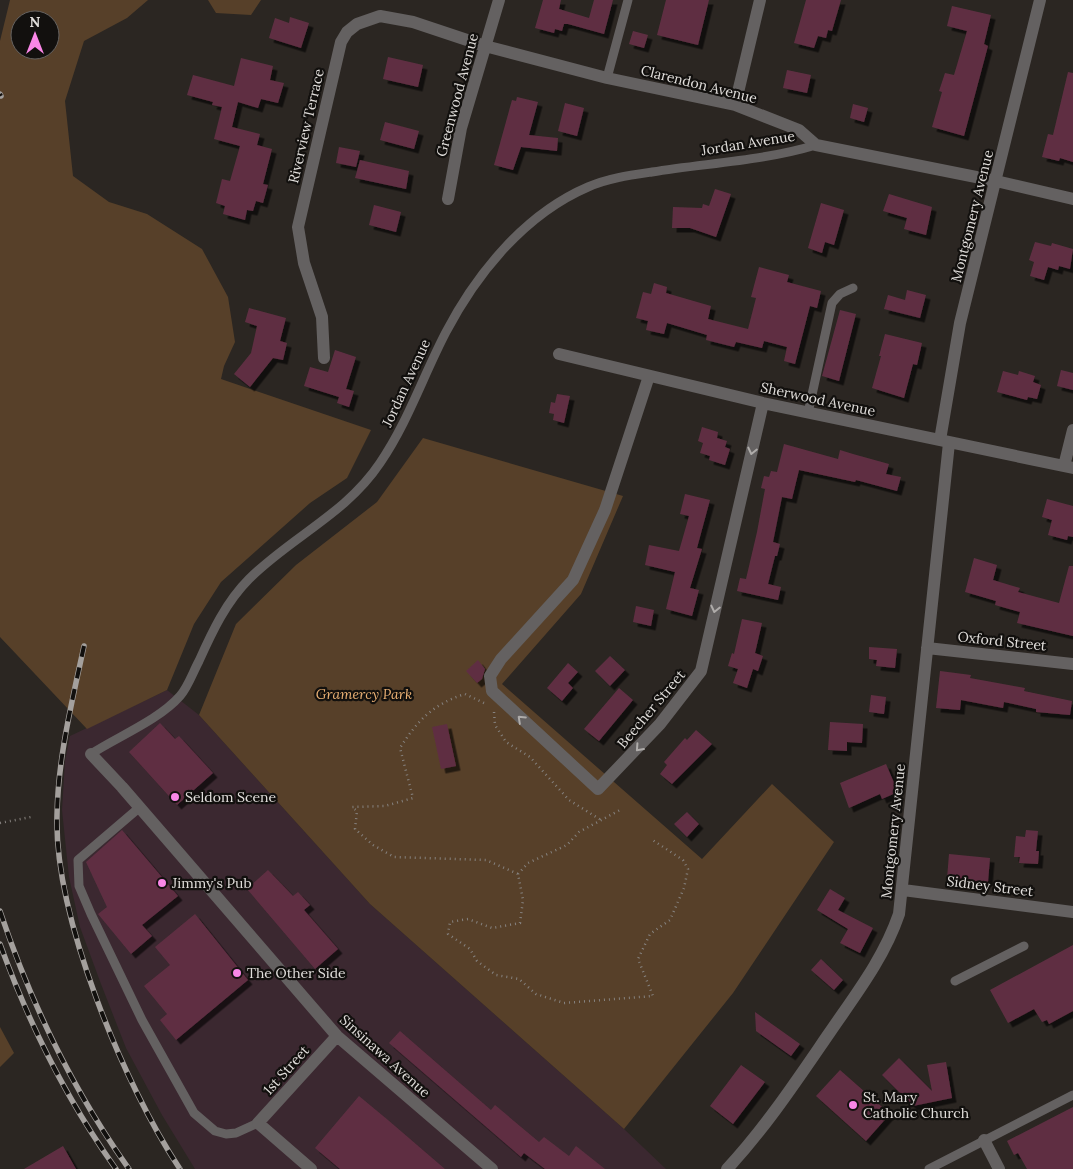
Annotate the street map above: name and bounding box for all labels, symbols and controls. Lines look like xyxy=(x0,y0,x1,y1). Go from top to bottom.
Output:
north arrow xyxy=(10,10,60,60)
text: N xyxy=(30,13,41,31)
street label: Greenwood Avenue xyxy=(432,31,482,159)
street label: Clarendon Avenue xyxy=(639,61,759,107)
street label: Riverview Terrace xyxy=(284,67,328,185)
street label: Jordan Avenue xyxy=(699,127,797,159)
street label: Montgomery Avenue xyxy=(947,148,997,284)
street label: Jordan Avenue xyxy=(377,336,434,431)
street label: Sherwood Avenue xyxy=(759,378,878,420)
one-way arrow xyxy=(747,446,758,455)
one-way arrow xyxy=(710,604,721,613)
street label: Oxford Street xyxy=(957,627,1048,655)
street label: Beecher Street xyxy=(613,666,689,752)
park label: Gramercy Park xyxy=(316,685,412,703)
one-way arrow xyxy=(518,716,527,725)
one-way arrow xyxy=(636,742,645,751)
street label: Montgomery Avenue xyxy=(877,762,909,899)
place label: Seldom Scene xyxy=(185,788,276,806)
marker: Seldom Scene xyxy=(169,791,181,803)
street label: Sidney Street xyxy=(946,872,1035,900)
place label: Jimmy's Pub xyxy=(171,874,252,892)
marker: Jimmy's Pub xyxy=(156,877,168,889)
place label: The Other Side xyxy=(247,964,346,982)
marker: The Other Side xyxy=(231,967,243,979)
street label: Sinsinawa Avenue xyxy=(336,1011,434,1102)
street label: 1st Street xyxy=(259,1041,313,1098)
place label: St. Mary Catholic Church xyxy=(863,1088,969,1122)
marker: St. Mary Catholic Church xyxy=(847,1099,859,1111)

